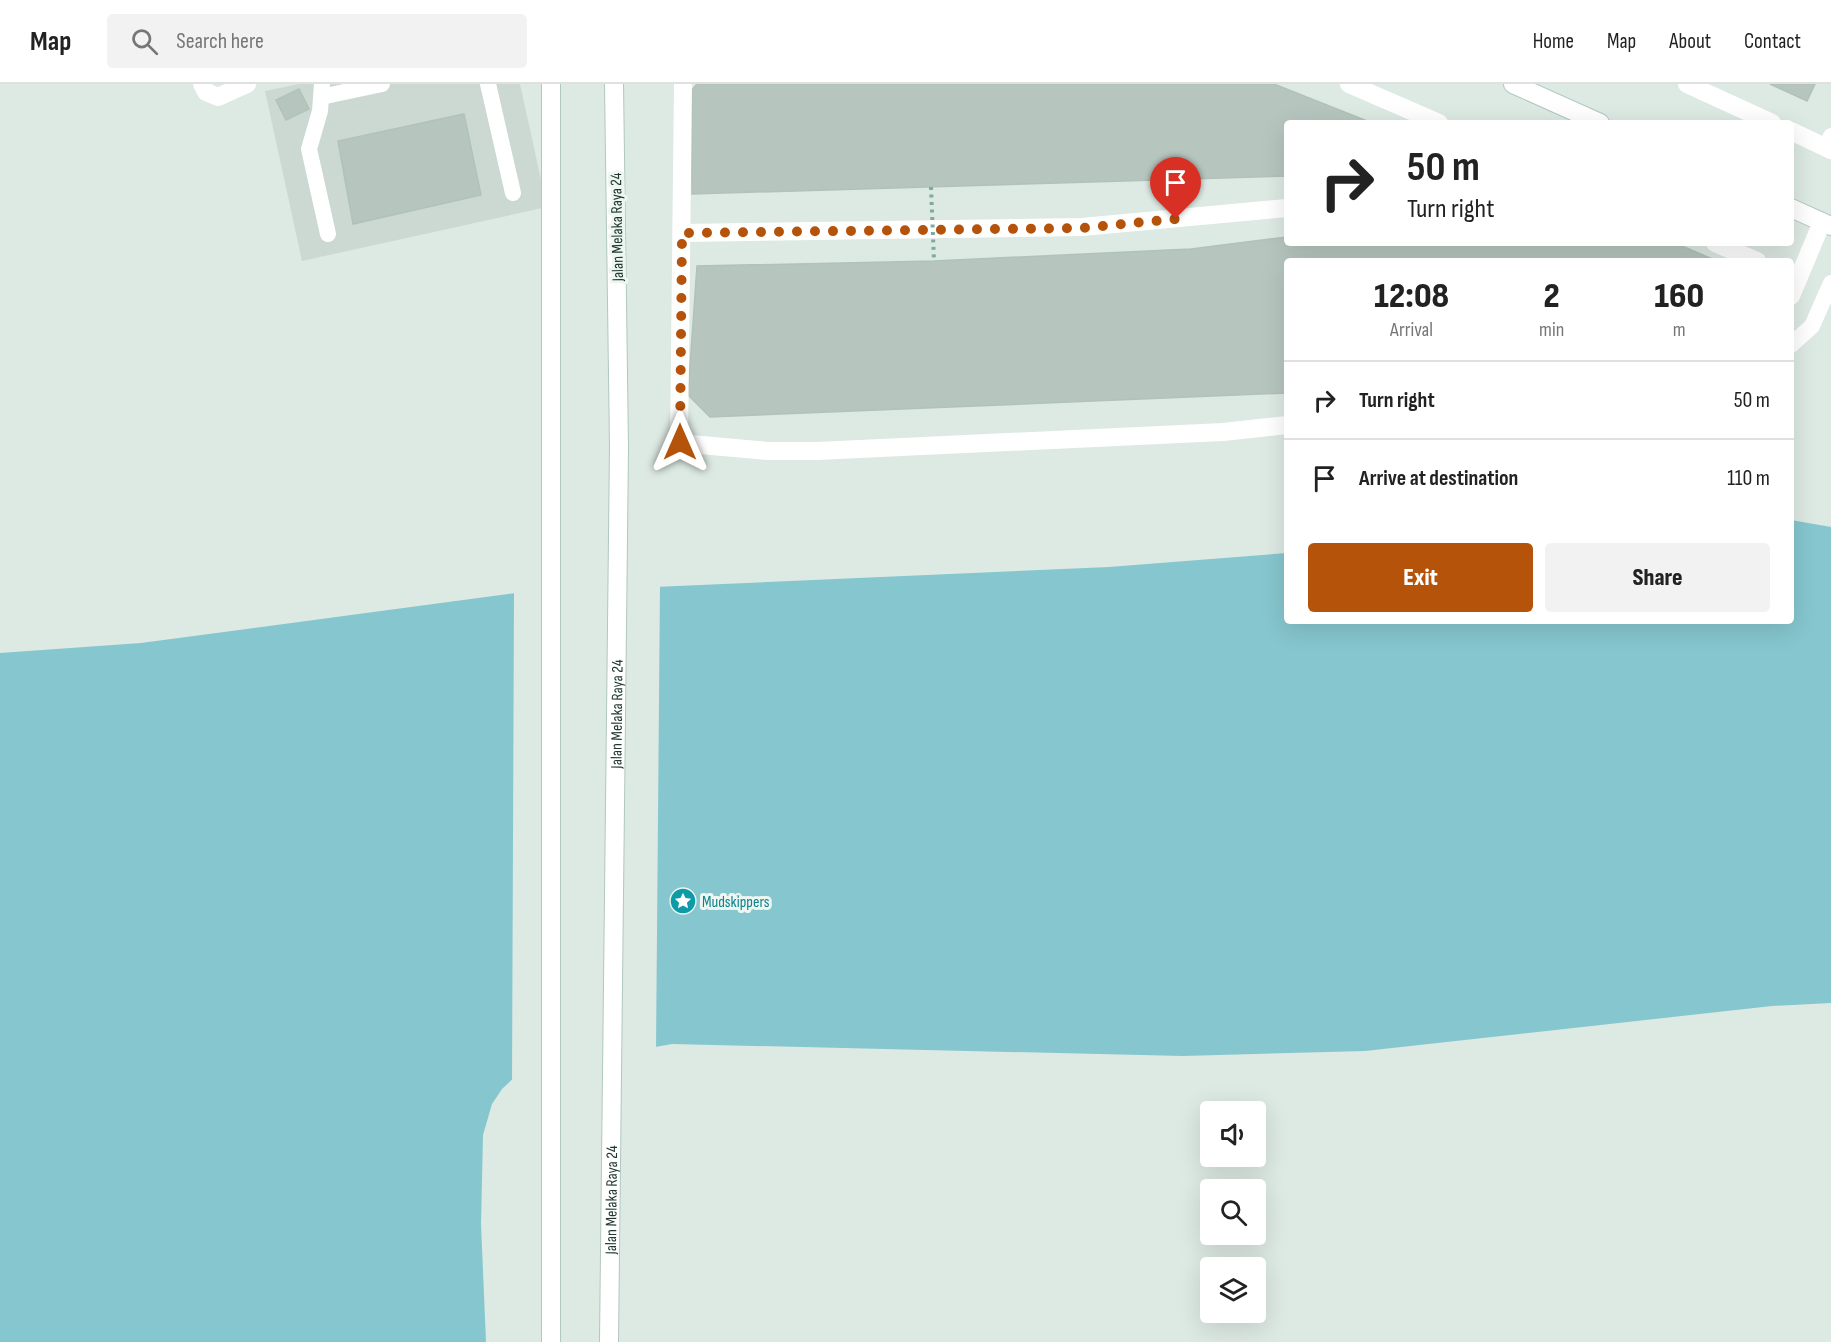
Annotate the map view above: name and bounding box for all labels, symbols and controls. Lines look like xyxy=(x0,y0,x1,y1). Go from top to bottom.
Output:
search box xyxy=(107,14,527,68)
text: Map xyxy=(30,25,71,58)
icon: search xyxy=(128,25,161,58)
text: Search here xyxy=(176,28,264,55)
text: Home xyxy=(1533,29,1574,54)
text: Map xyxy=(1607,29,1636,54)
text: About xyxy=(1669,29,1711,54)
text: Contact xyxy=(1744,29,1801,54)
text: 50 m xyxy=(1407,142,1480,193)
icon: right xyxy=(1308,144,1386,222)
pin xyxy=(1150,157,1201,219)
icon: arrive xyxy=(1159,166,1192,199)
street label: Jalan Melaka Raya 24 xyxy=(607,172,628,283)
text: Turn right xyxy=(1407,193,1494,225)
text: 12:08 xyxy=(1374,275,1449,318)
text: 2 xyxy=(1544,275,1560,318)
text: 160 xyxy=(1654,275,1704,318)
text: Arrival xyxy=(1390,318,1433,342)
text: min xyxy=(1539,318,1564,342)
text: m xyxy=(1673,318,1686,342)
icon: right xyxy=(1308,384,1341,417)
text: Turn right xyxy=(1359,387,1435,414)
text: 50 m xyxy=(1734,387,1770,414)
position arrow xyxy=(648,410,712,474)
icon: arrive xyxy=(1308,462,1341,495)
text: Arrive at destination xyxy=(1359,465,1518,492)
text: 110 m xyxy=(1727,465,1770,492)
button: Exit xyxy=(1308,543,1533,612)
button: Share xyxy=(1545,543,1770,612)
street label: Jalan Melaka Raya 24 xyxy=(607,659,628,770)
place icon: Mudskippers xyxy=(668,886,698,916)
place label: Mudskippers xyxy=(702,893,770,912)
map controls xyxy=(1200,1101,1266,1323)
button: sound xyxy=(1200,1101,1266,1167)
street label: Jalan Melaka Raya 24 xyxy=(602,1145,622,1256)
button: search xyxy=(1200,1179,1266,1245)
button: layers xyxy=(1200,1257,1266,1323)

